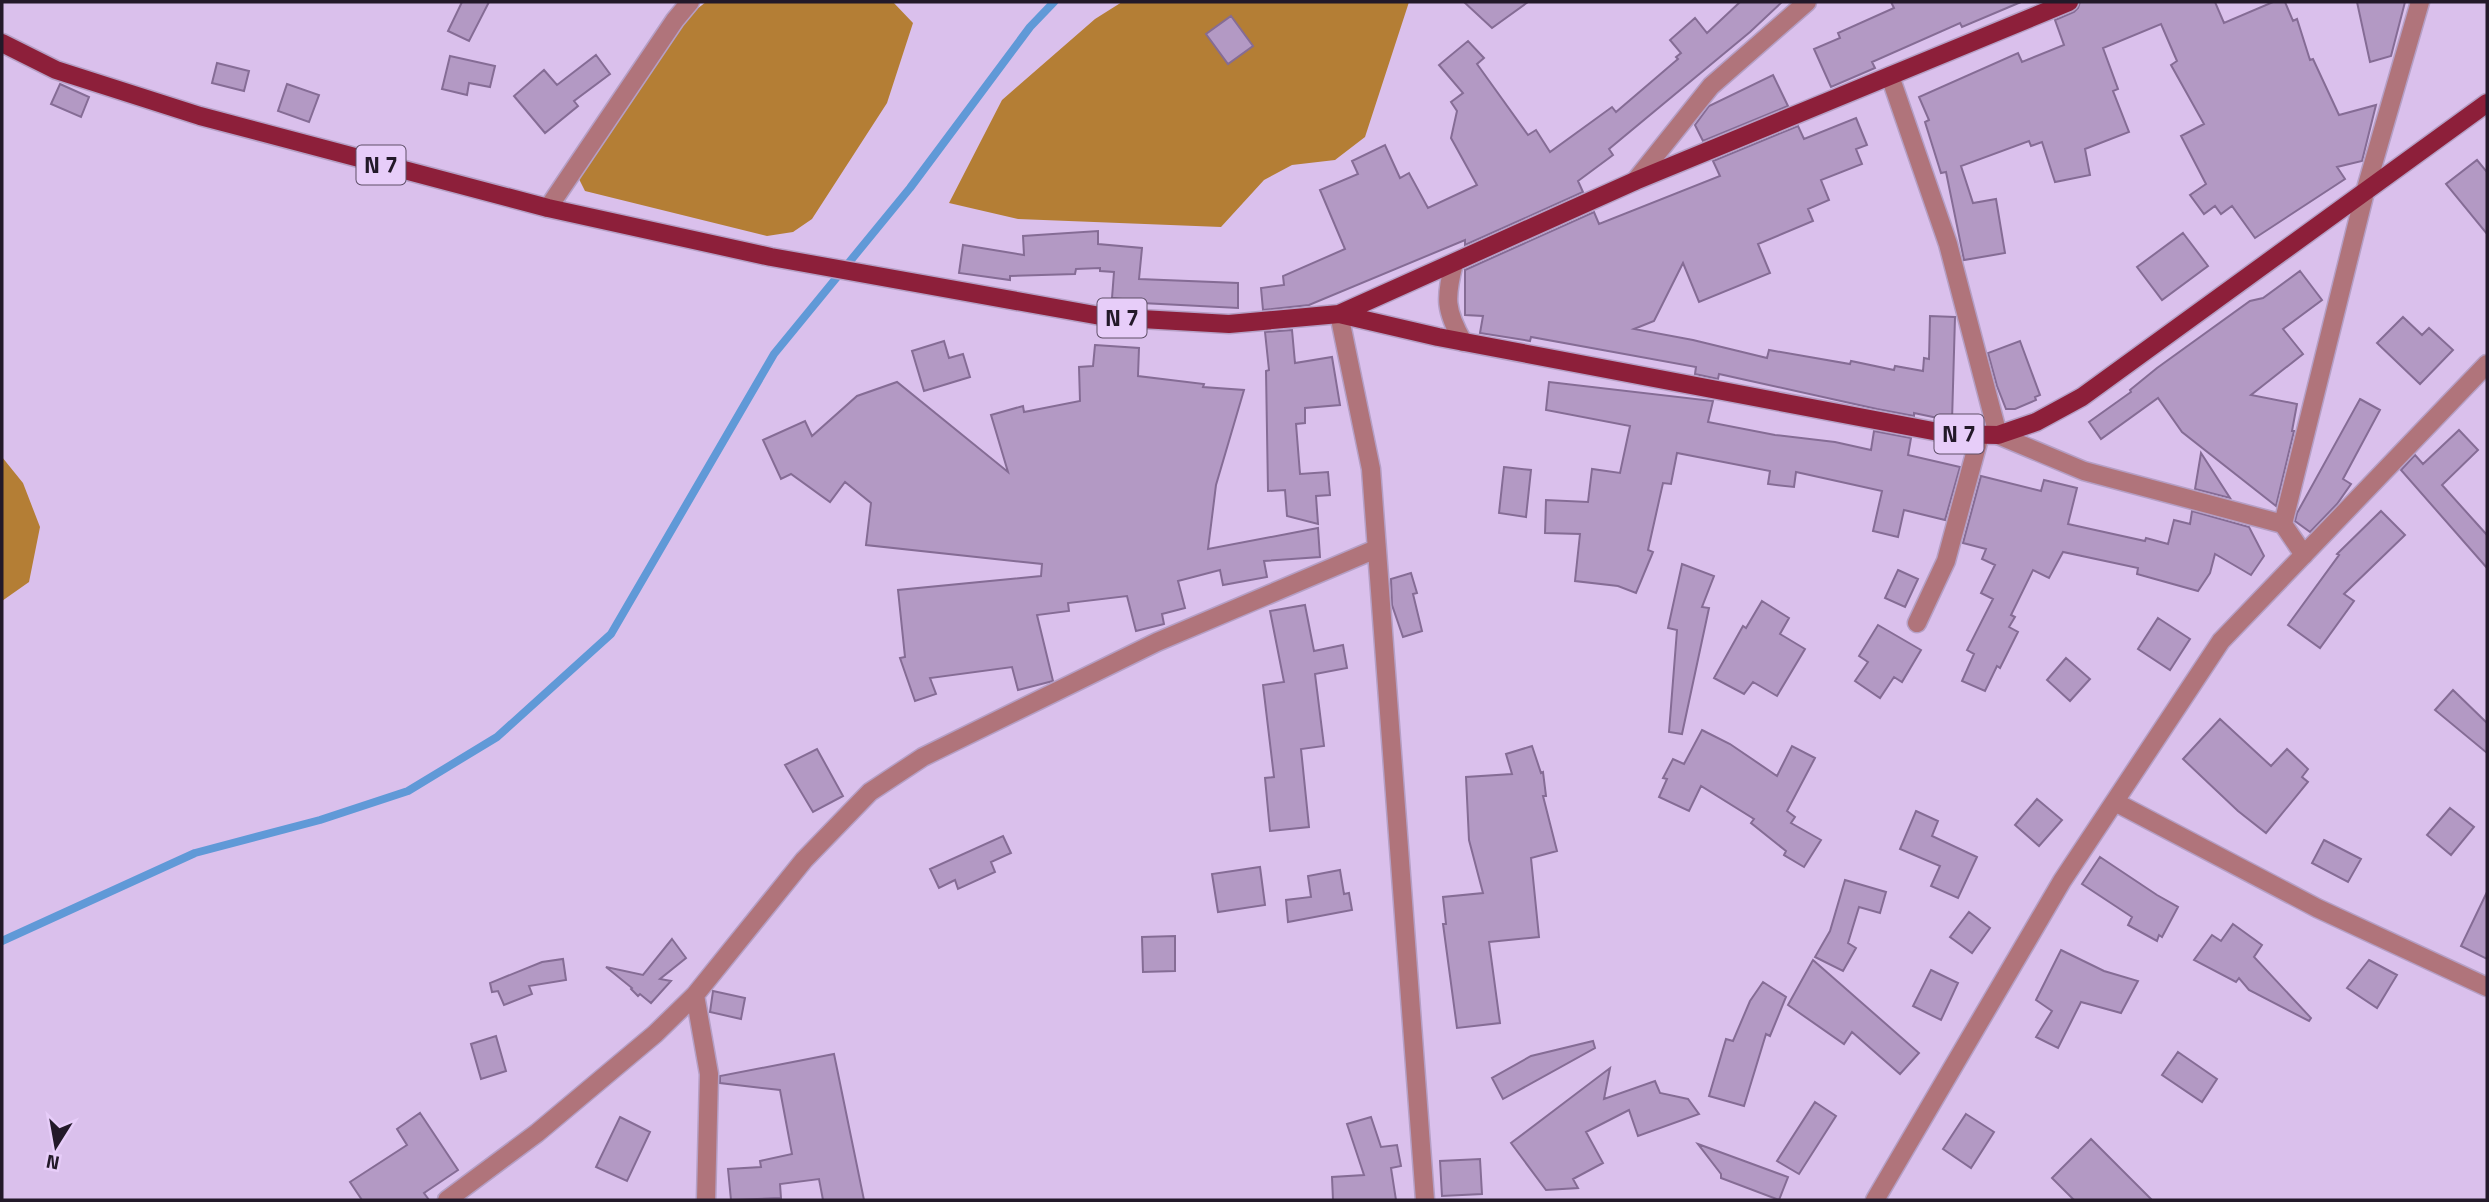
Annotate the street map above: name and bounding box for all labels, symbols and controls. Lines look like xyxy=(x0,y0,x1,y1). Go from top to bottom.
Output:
road number: N 7 xyxy=(356,146,406,184)
road number: N 7 xyxy=(1098,298,1146,338)
road number: N 7 xyxy=(1934,414,1983,454)
north arrow xyxy=(21,1111,91,1181)
text: N xyxy=(43,1148,62,1179)

